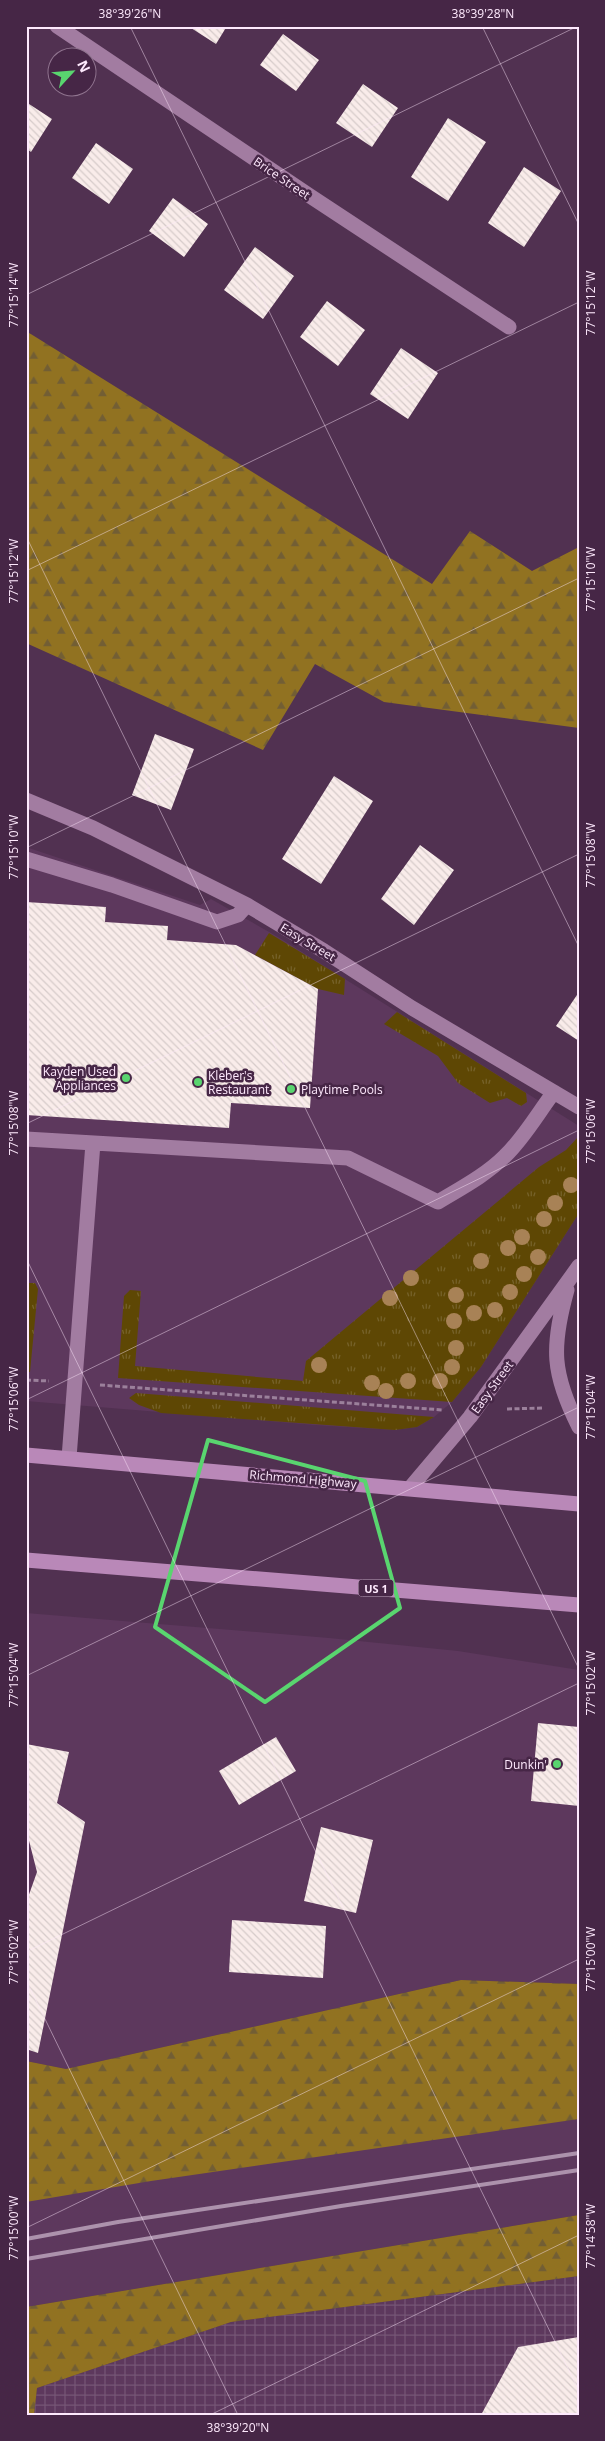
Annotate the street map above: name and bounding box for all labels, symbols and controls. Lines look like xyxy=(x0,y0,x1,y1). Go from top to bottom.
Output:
text: 38°39'26"N xyxy=(99,5,161,22)
text: 38°39'28"N xyxy=(452,5,514,22)
north arrow xyxy=(48,48,98,98)
text: N xyxy=(73,57,95,75)
street label: Brice Street xyxy=(250,153,314,203)
text: 77°15'14"W xyxy=(5,263,22,327)
text: 77°15'12"W xyxy=(582,271,599,335)
text: 77°15'12"W xyxy=(5,539,22,603)
text: 77°15'10"W xyxy=(582,547,599,611)
text: 77°15'10"W xyxy=(5,815,22,879)
text: 77°15'08"W xyxy=(582,823,599,887)
street label: Easy Street xyxy=(277,919,339,965)
place label: Kayden Used Appliances xyxy=(43,1063,116,1094)
place label: Kleber's Restaurant xyxy=(208,1067,269,1098)
marker: Kayden Used Appliances xyxy=(120,1072,132,1084)
marker: Kleber's Restaurant xyxy=(192,1076,204,1088)
place label: Playtime Pools xyxy=(301,1081,383,1098)
marker: Playtime Pools xyxy=(285,1083,297,1095)
text: 77°15'08"W xyxy=(5,1091,22,1155)
text: 77°15'06"W xyxy=(582,1099,599,1163)
street label: Easy Street xyxy=(467,1357,517,1417)
text: 77°15'06"W xyxy=(5,1367,22,1431)
text: 77°15'04"W xyxy=(582,1375,599,1439)
street label: Richmond Highway xyxy=(249,1466,358,1492)
road number: US 1 xyxy=(358,1580,394,1596)
text: 77°15'04"W xyxy=(5,1643,22,1707)
text: 77°15'02"W xyxy=(582,1651,599,1715)
place label: Dunkin' xyxy=(504,1756,547,1773)
marker: Dunkin' xyxy=(551,1758,563,1770)
text: 77°15'02"W xyxy=(5,1920,22,1984)
text: 77°15'00"W xyxy=(582,1927,599,1991)
text: 77°15'00"W xyxy=(5,2196,22,2260)
text: 77°14'58"W xyxy=(582,2204,599,2268)
text: 38°39'20"N xyxy=(207,2419,269,2436)

